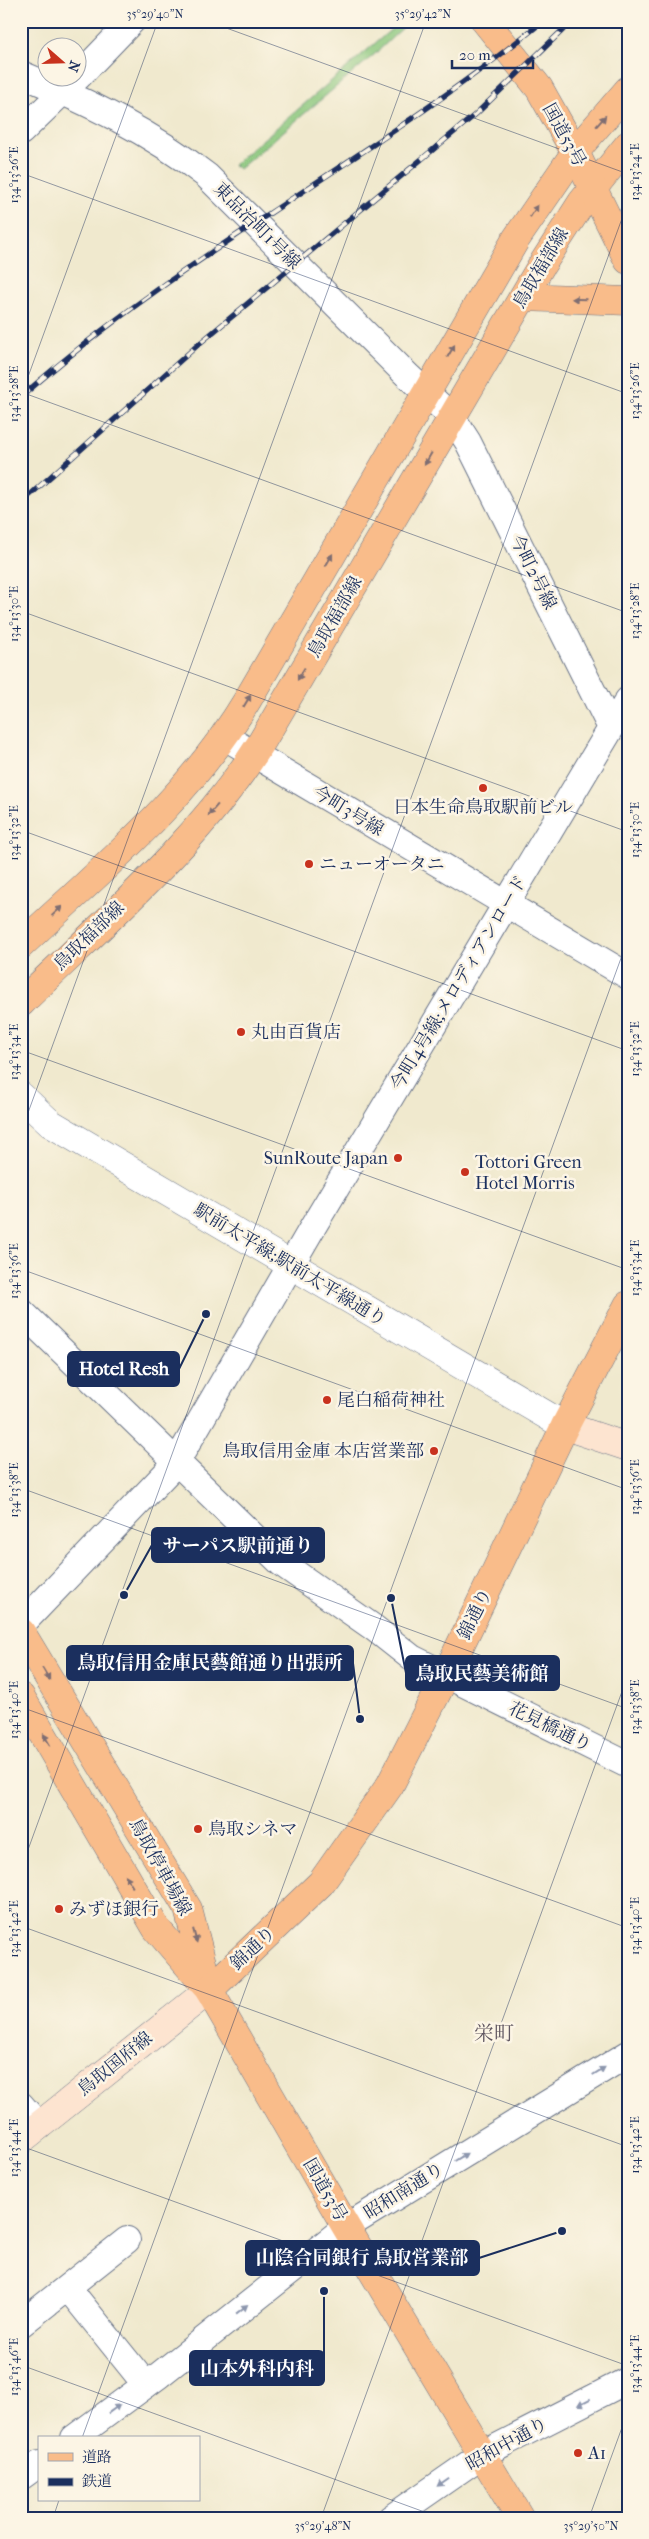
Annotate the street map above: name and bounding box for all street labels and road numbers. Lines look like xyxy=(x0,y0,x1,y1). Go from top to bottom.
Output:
street label: 国道53号 xyxy=(538,100,590,170)
street label: 東品治町1号線 xyxy=(209,178,305,274)
street label: 鳥取福部線 xyxy=(509,224,573,312)
street label: 今町2号線 xyxy=(505,531,561,613)
street label: 鳥取福部線 xyxy=(303,573,367,661)
street label: 今町3号線 xyxy=(309,782,387,840)
street label: 今町4号線;メロディアンロード xyxy=(386,872,532,1094)
street label: 鳥取福部線 xyxy=(49,897,129,975)
street label: 駅前太平線;駅前太平線通り xyxy=(190,1199,390,1331)
street label: 錦通り xyxy=(454,1585,496,1643)
street label: 花見橋通り xyxy=(505,1698,595,1756)
street label: 鳥取停車場線 xyxy=(125,1815,195,1919)
street label: 錦通り xyxy=(226,1922,280,1974)
street label: 鳥取国府線 xyxy=(73,2028,157,2100)
street label: 国道53号 xyxy=(299,2155,351,2225)
street label: 昭和南通り xyxy=(360,2158,448,2224)
street label: 昭和中通り xyxy=(463,2413,551,2475)

